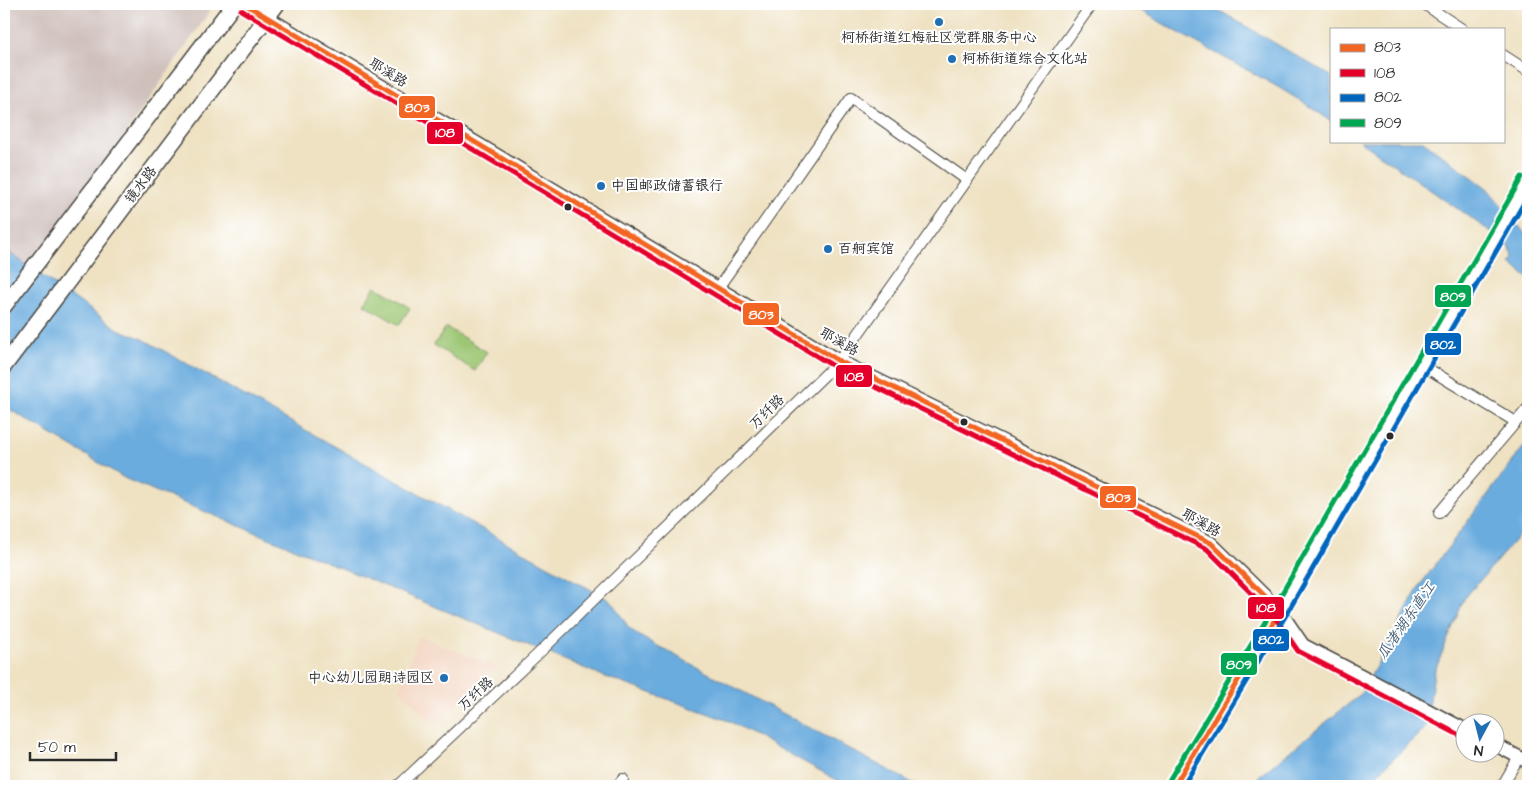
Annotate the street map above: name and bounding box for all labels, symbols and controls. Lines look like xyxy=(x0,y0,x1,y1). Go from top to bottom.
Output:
marker: 柯桥街道红梅社区党群服务中心 xyxy=(933,16,945,28)
place label: 柯桥街道红梅社区党群服务中心 xyxy=(841,28,1037,48)
legend xyxy=(1330,28,1504,142)
text: 803 xyxy=(1374,37,1401,58)
place label: 柯桥街道综合文化站 xyxy=(962,49,1088,69)
marker: 柯桥街道综合文化站 xyxy=(946,53,958,65)
street label: 耶溪路 xyxy=(365,54,411,92)
text: 108 xyxy=(1374,63,1395,84)
text: 802 xyxy=(1374,87,1402,108)
line badge: 803 xyxy=(398,95,436,119)
text: 803 xyxy=(404,98,430,118)
text: 809 xyxy=(1374,113,1402,134)
line badge: 108 xyxy=(426,121,464,145)
text: 108 xyxy=(435,123,455,143)
street label: 镜水路 xyxy=(120,162,162,208)
place label: 中国邮政储蓄银行 xyxy=(611,176,723,196)
marker: 中国邮政储蓄银行 xyxy=(595,180,607,192)
unlabelled marker xyxy=(563,202,573,212)
place label: 百舸宾馆 xyxy=(838,239,894,259)
marker: 百舸宾馆 xyxy=(822,243,834,255)
line badge: 809 xyxy=(1434,284,1472,308)
text: 809 xyxy=(1440,287,1466,307)
line badge: 803 xyxy=(742,302,780,326)
text: 803 xyxy=(748,305,774,325)
street label: 耶溪路 xyxy=(816,323,862,361)
line badge: 802 xyxy=(1424,332,1462,356)
text: 802 xyxy=(1430,335,1457,355)
line badge: 108 xyxy=(835,364,873,388)
text: 108 xyxy=(844,367,864,387)
street label: 万纤路 xyxy=(745,390,789,434)
unlabelled marker xyxy=(959,417,969,427)
unlabelled marker xyxy=(1385,431,1395,441)
line badge: 803 xyxy=(1099,485,1137,509)
text: 803 xyxy=(1105,488,1131,508)
street label: 耶溪路 xyxy=(1178,504,1224,542)
water label: 瓜渚湖东直江 xyxy=(1372,577,1441,664)
line badge: 108 xyxy=(1247,596,1285,620)
text: 108 xyxy=(1256,598,1276,618)
line badge: 802 xyxy=(1252,628,1290,652)
text: 802 xyxy=(1258,630,1285,650)
line badge: 809 xyxy=(1220,652,1258,676)
text: 809 xyxy=(1226,655,1252,675)
place label: 中心幼儿园朗诗园区 xyxy=(308,668,434,688)
marker: 中心幼儿园朗诗园区 xyxy=(438,672,450,684)
street label: 万纤路 xyxy=(454,672,498,716)
north arrow xyxy=(1454,712,1504,762)
scale bar xyxy=(30,730,116,762)
text: 50 m xyxy=(38,737,76,758)
text: N xyxy=(1473,739,1484,760)

